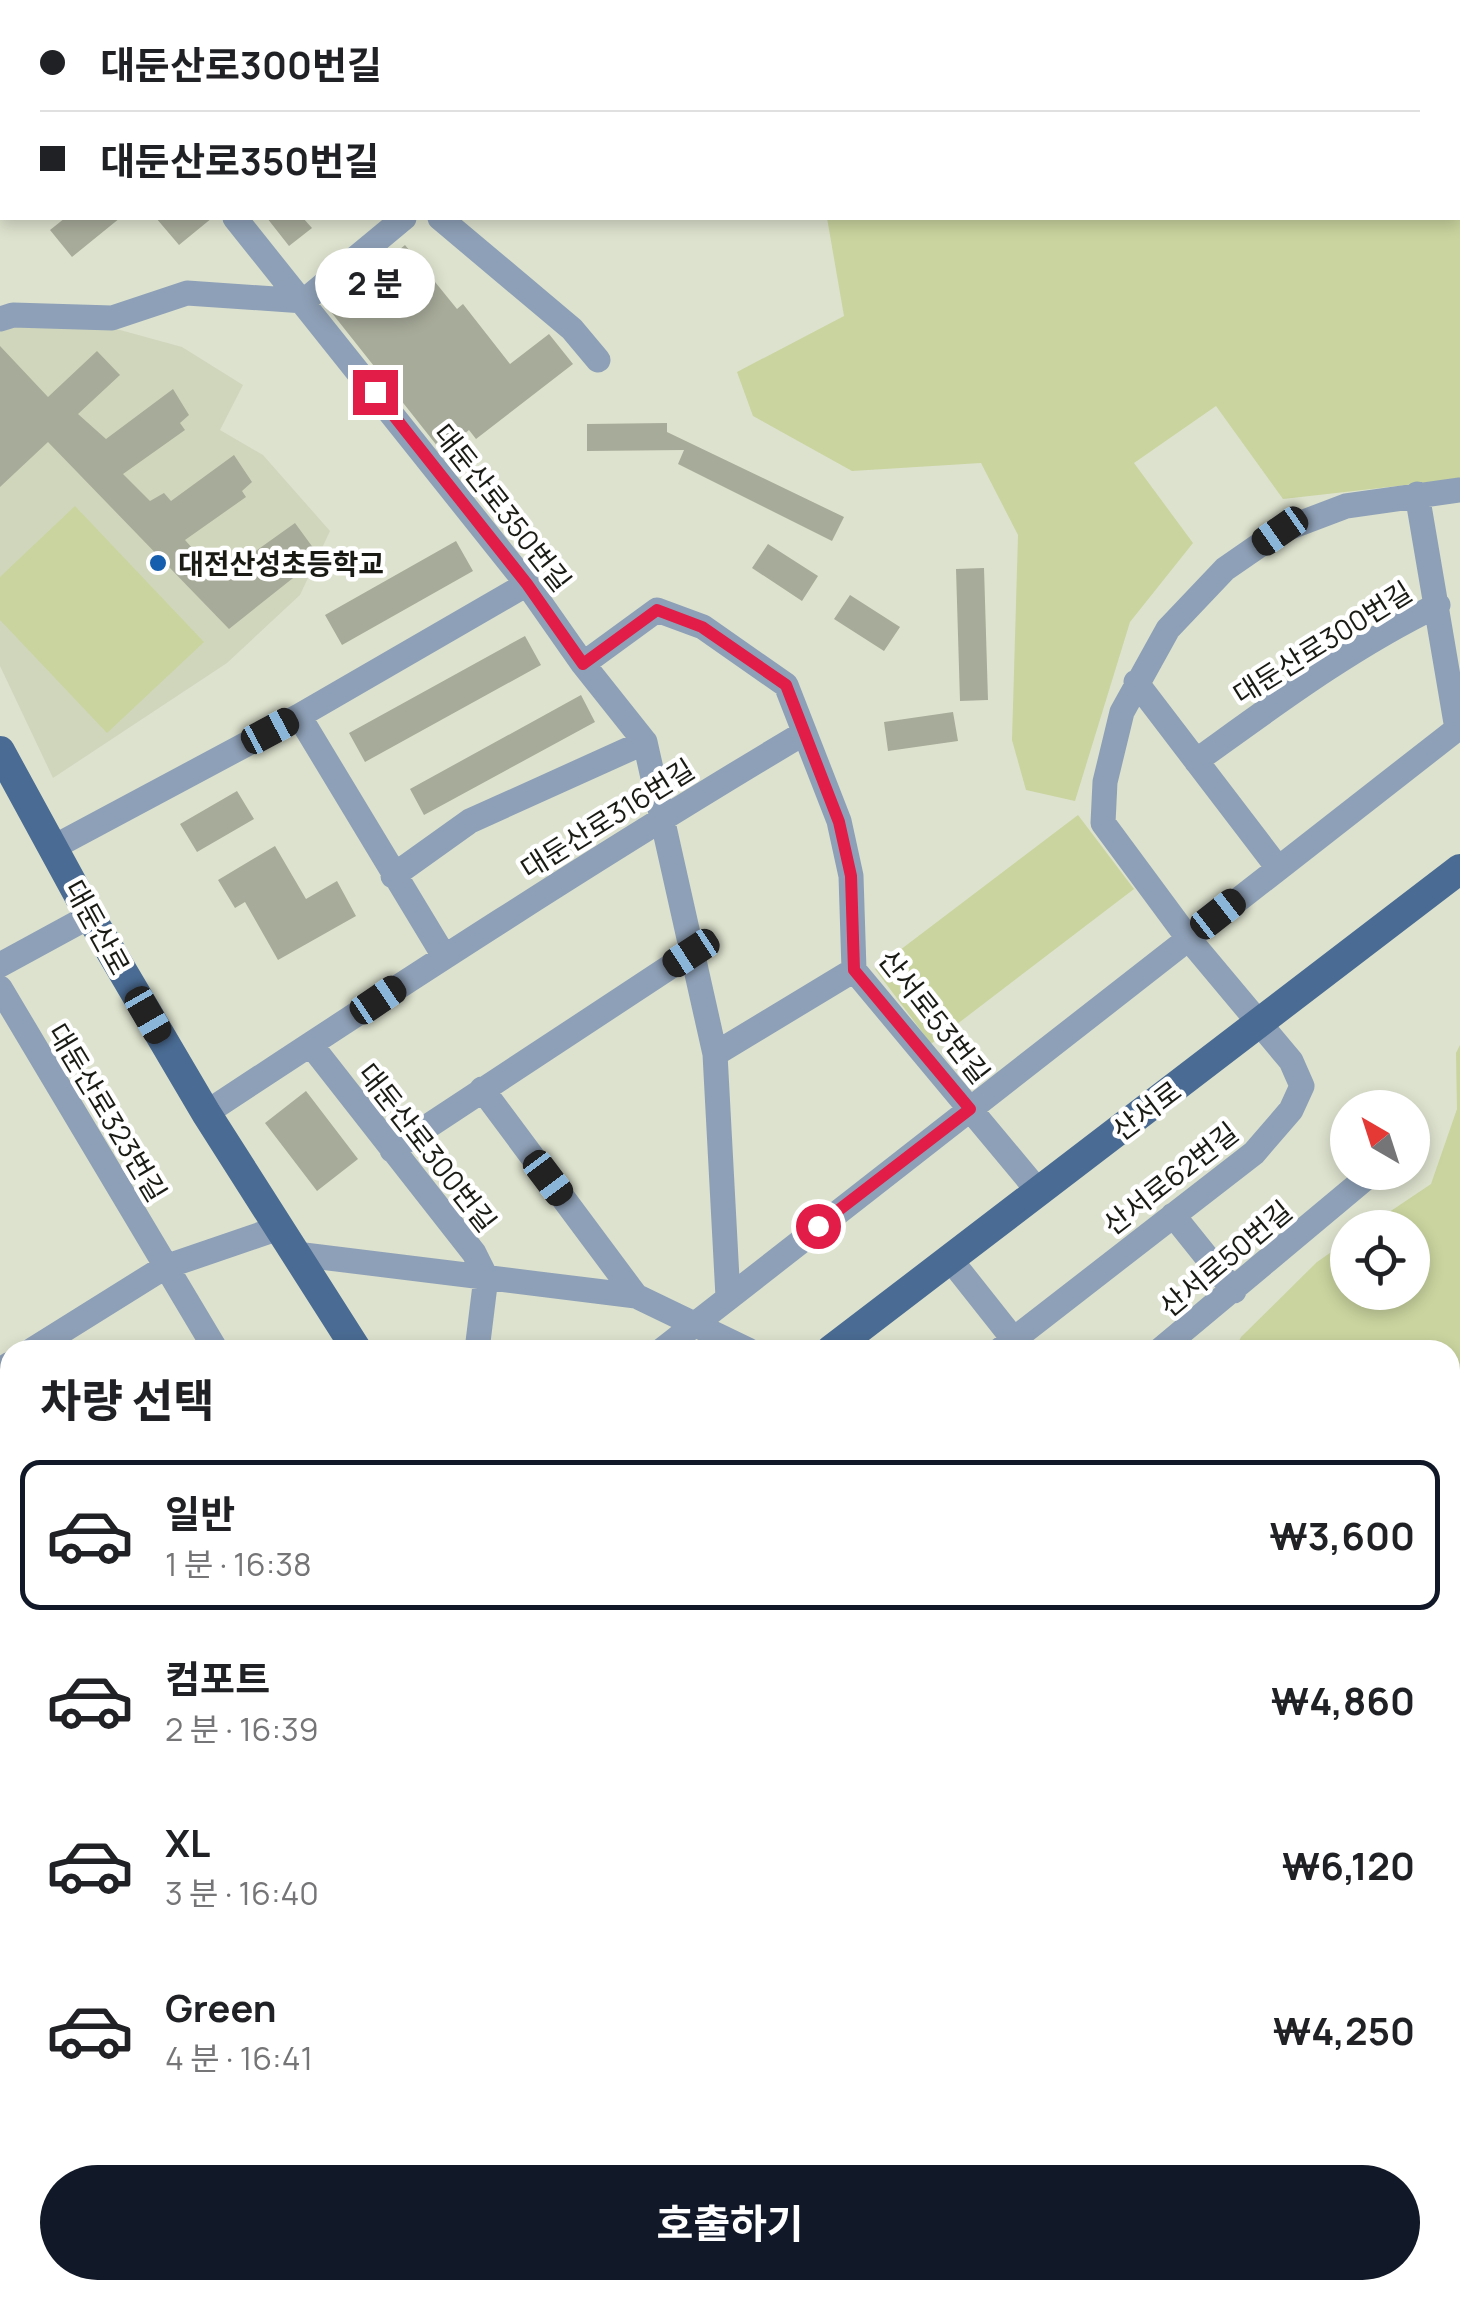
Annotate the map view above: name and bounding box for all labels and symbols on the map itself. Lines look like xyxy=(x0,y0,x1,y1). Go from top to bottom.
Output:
callout: 2 분 xyxy=(315,247,435,317)
route end xyxy=(353,370,398,415)
street label: 대둔산로350번길 xyxy=(425,415,581,599)
car xyxy=(1247,502,1313,560)
place label: 대전산성초등학교 xyxy=(178,544,384,582)
marker: 대전산성초등학교 xyxy=(147,552,169,574)
street label: 대둔산로300번길 xyxy=(1225,572,1419,712)
car xyxy=(236,704,304,758)
street label: 대둔산로316번길 xyxy=(513,749,701,887)
street label: 대둔산로 xyxy=(56,873,140,981)
car xyxy=(1185,884,1251,944)
car xyxy=(658,924,724,982)
street label: 산서로53번길 xyxy=(871,941,999,1091)
car xyxy=(345,971,411,1029)
car xyxy=(120,982,176,1048)
street label: 대둔산로323번길 xyxy=(40,1016,176,1208)
street label: 대둔산로300번길 xyxy=(350,1055,506,1239)
street label: 산서로 xyxy=(1104,1072,1188,1148)
north arrow xyxy=(1330,1090,1430,1190)
street label: 산서로62번길 xyxy=(1094,1113,1246,1243)
car xyxy=(518,1145,578,1211)
street label: 산서로50번길 xyxy=(1151,1191,1299,1325)
route start xyxy=(796,1204,841,1249)

